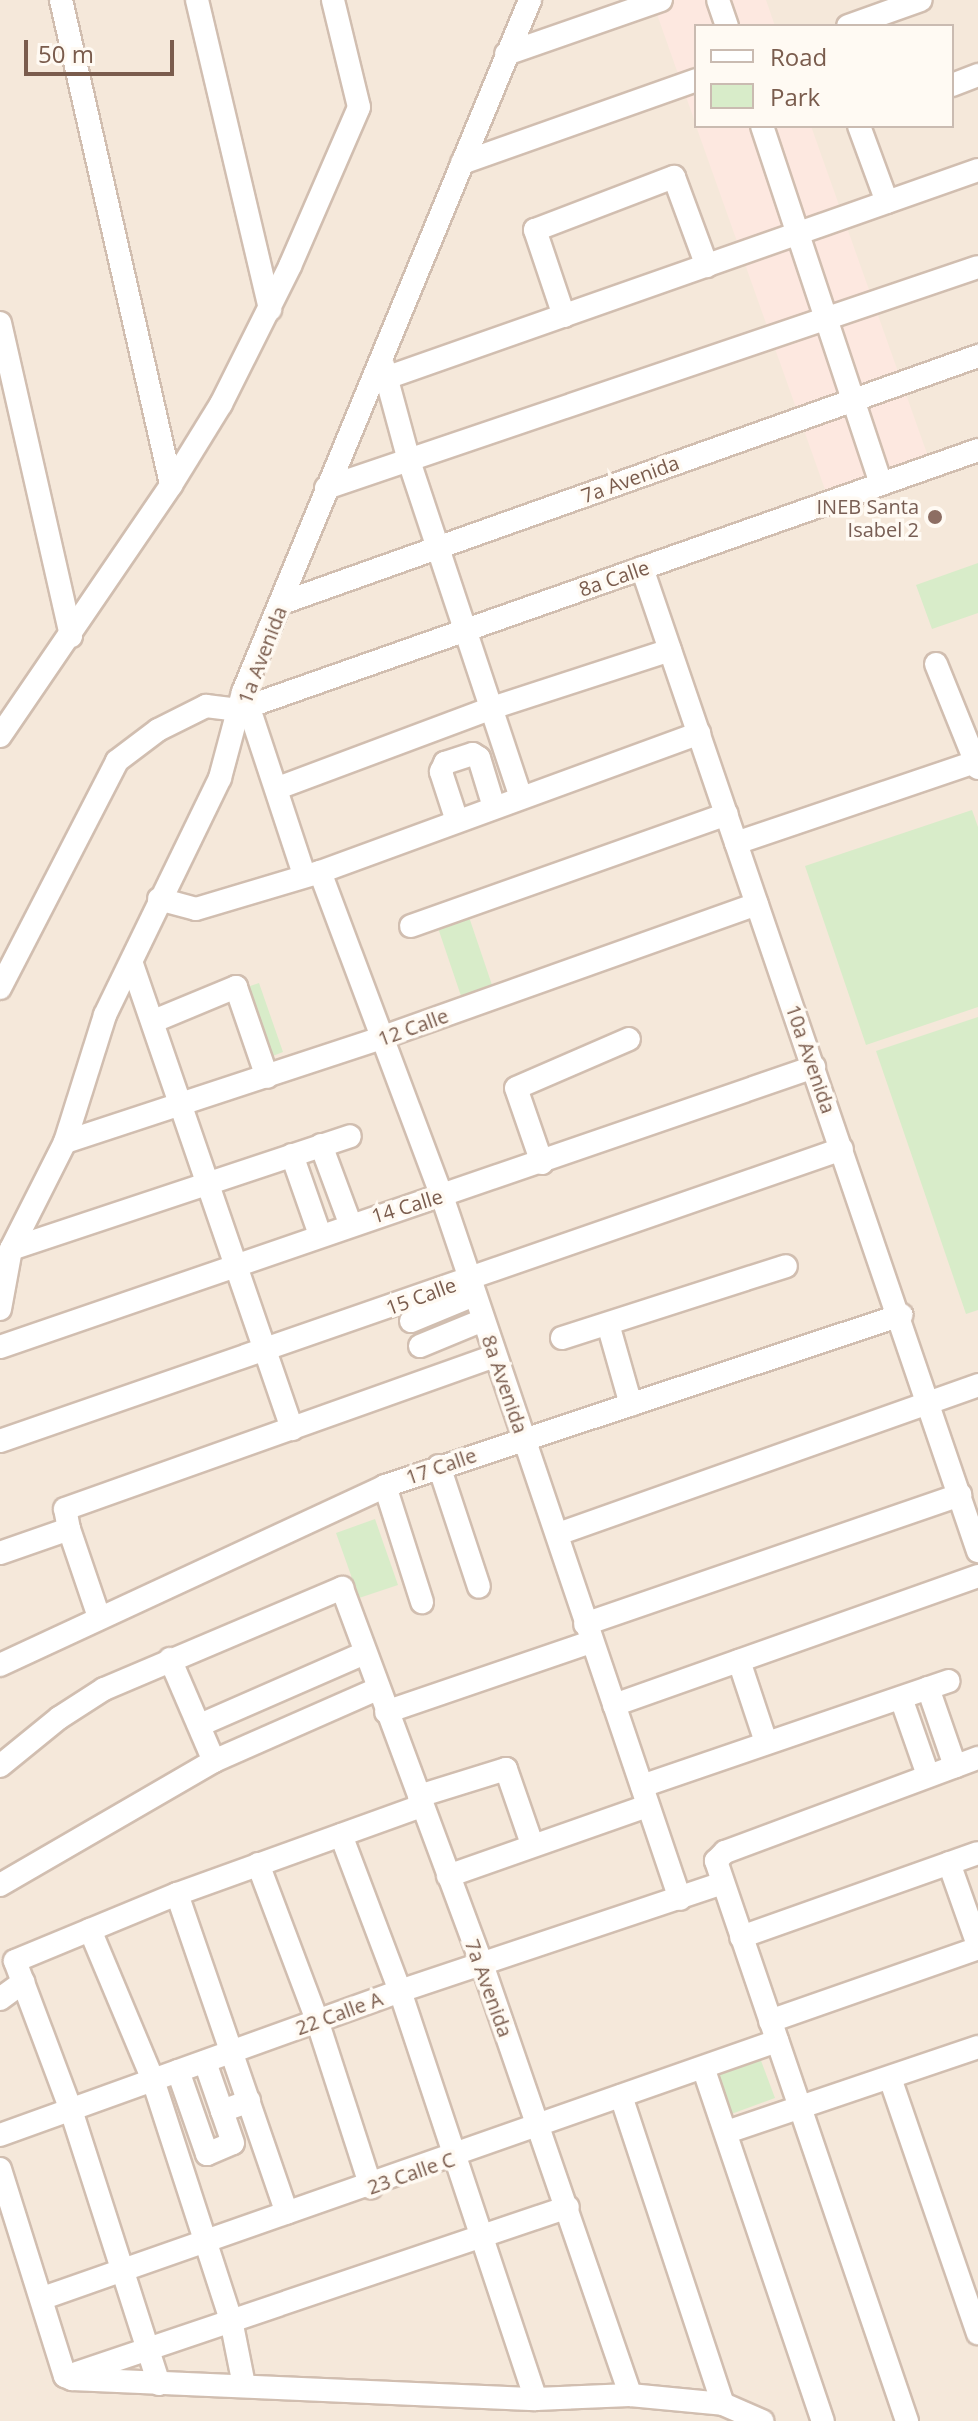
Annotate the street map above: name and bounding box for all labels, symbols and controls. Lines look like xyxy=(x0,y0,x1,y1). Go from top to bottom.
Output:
scale bar xyxy=(28,24,178,74)
legend xyxy=(694,24,954,128)
text: 50 m xyxy=(38,37,94,70)
text: Road xyxy=(770,40,827,73)
text: Park xyxy=(770,80,820,113)
street label: 7a Avenida xyxy=(578,450,682,508)
place label: INEB Santa Isabel 2 xyxy=(817,494,919,541)
marker: INEB Santa Isabel 2 xyxy=(926,508,944,526)
street label: 8a Calle xyxy=(576,555,652,601)
street label: 1a Avenida xyxy=(232,603,292,707)
street label: 10a Avenida xyxy=(781,1001,841,1117)
street label: 12 Calle xyxy=(375,1003,451,1051)
street label: 14 Calle xyxy=(369,1184,445,1228)
street label: 15 Calle xyxy=(383,1272,459,1320)
street label: 8a Avenida xyxy=(477,1332,533,1436)
street label: 17 Calle xyxy=(403,1443,479,1489)
street label: 7a Avenida xyxy=(460,1936,518,2040)
street label: 22 Calle A xyxy=(292,1986,386,2040)
street label: 23 Calle C xyxy=(364,2147,458,2199)

